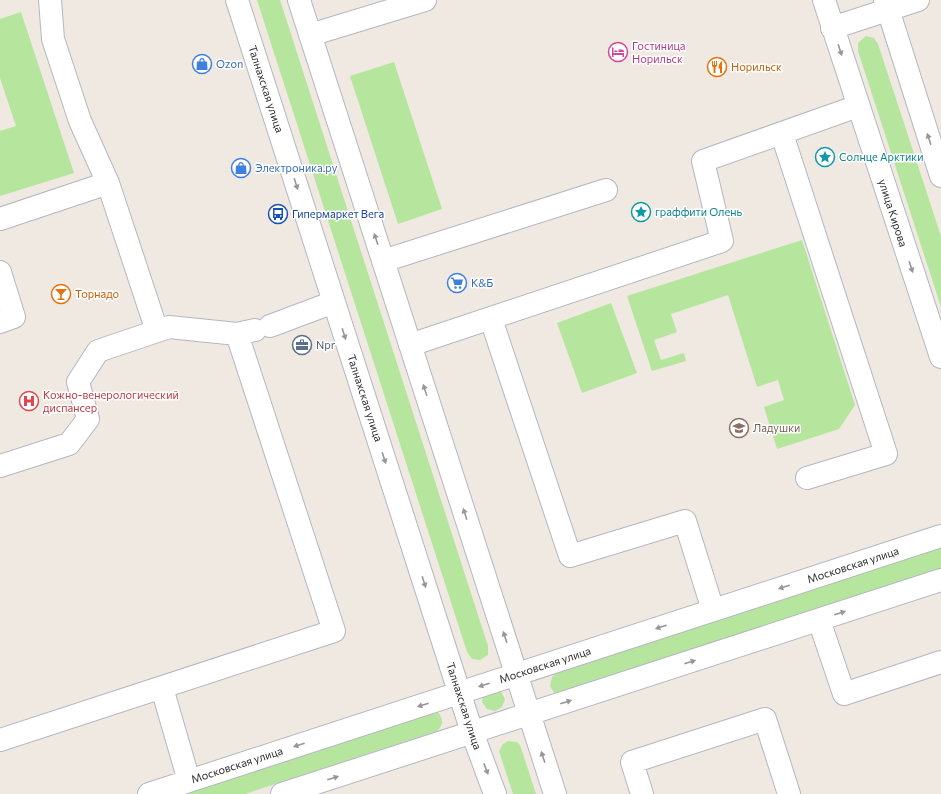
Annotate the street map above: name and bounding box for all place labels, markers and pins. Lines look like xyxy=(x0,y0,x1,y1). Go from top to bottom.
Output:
place label: Гостиница Норильск xyxy=(632,39,686,65)
hotel icon: Гостиница Норильск xyxy=(607,41,629,63)
shop icon: Ozon xyxy=(191,53,213,75)
restaurant icon: Норильск xyxy=(706,56,728,78)
place label: Ozon xyxy=(216,57,243,70)
place label: Норильск xyxy=(731,60,782,73)
place icon: Солнце Арктики xyxy=(814,146,836,168)
place label: Солнце Арктики xyxy=(839,150,924,163)
shop icon: Электроника.ру xyxy=(230,157,252,179)
place label: Электроника.ру xyxy=(255,161,338,174)
place icon: граффити Олень xyxy=(630,201,652,223)
bus stop icon: Гипермаркет Вега xyxy=(267,203,289,225)
place label: граффити Олень xyxy=(655,205,742,218)
place label: Гипермаркет Вега xyxy=(292,207,384,220)
supermarket icon: К&Б xyxy=(446,272,468,294)
place label: К&Б xyxy=(471,276,493,289)
bar icon: Торнадо xyxy=(50,283,72,305)
place label: Торнадо xyxy=(75,287,120,300)
office icon: Npr xyxy=(291,334,313,356)
place label: Npr xyxy=(316,338,336,351)
place label: Кожно-венерологический диспансер xyxy=(43,388,179,414)
hospital icon: Кожно-венерологический диспансер xyxy=(18,390,40,412)
school or university icon: Ладушки xyxy=(728,417,750,439)
place label: Ладушки xyxy=(753,421,800,434)

